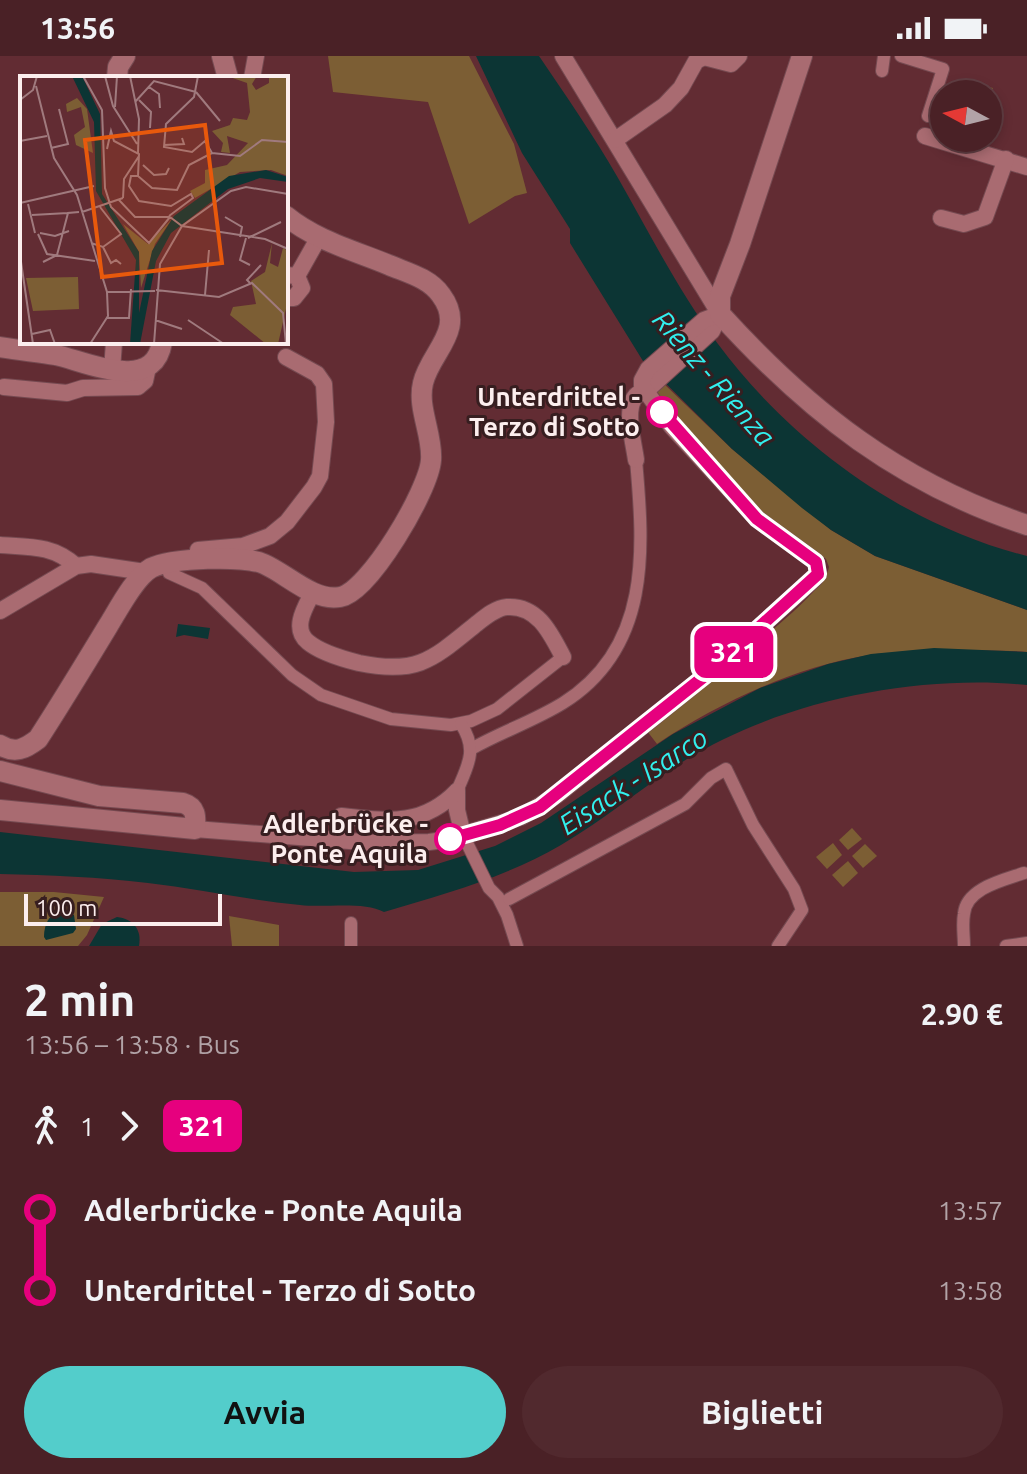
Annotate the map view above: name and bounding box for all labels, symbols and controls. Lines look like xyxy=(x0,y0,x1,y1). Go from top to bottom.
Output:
text: 13:56 xyxy=(40,11,115,45)
inset map xyxy=(20,76,288,344)
north arrow xyxy=(930,80,1002,152)
map controls xyxy=(930,80,1002,152)
water label: Rienz - Rienza xyxy=(647,304,782,452)
place label: Unterdrittel - Terzo di Sotto xyxy=(469,382,640,441)
marker: Unterdrittel - Terzo di Sotto xyxy=(647,397,677,427)
line badge: 321 xyxy=(688,626,780,678)
text: 321 xyxy=(710,636,758,667)
water label: Eisack - Isarco xyxy=(553,721,713,840)
place label: Adlerbrücke - Ponte Aquila xyxy=(263,809,428,868)
marker: Adlerbrücke - Ponte Aquila xyxy=(435,824,465,854)
scale bar xyxy=(24,890,222,926)
text: 100 m xyxy=(36,895,97,920)
text: 2 min xyxy=(24,975,135,1024)
text: 2.90 € xyxy=(921,997,1003,1031)
text: 13:56 – 13:58 · Bus xyxy=(24,1030,240,1059)
icon: walk xyxy=(24,1104,68,1148)
icon: forward xyxy=(107,1104,151,1148)
text: 321 xyxy=(179,1110,226,1141)
text: 1 xyxy=(80,1112,95,1141)
text: Adlerbrücke - Ponte Aquila xyxy=(84,1193,463,1227)
text: 13:57 xyxy=(938,1196,1003,1225)
text: Unterdrittel - Terzo di Sotto xyxy=(84,1273,476,1307)
text: 13:58 xyxy=(938,1276,1003,1305)
button: Avvia xyxy=(24,1366,506,1458)
button: Biglietti xyxy=(522,1366,1003,1458)

